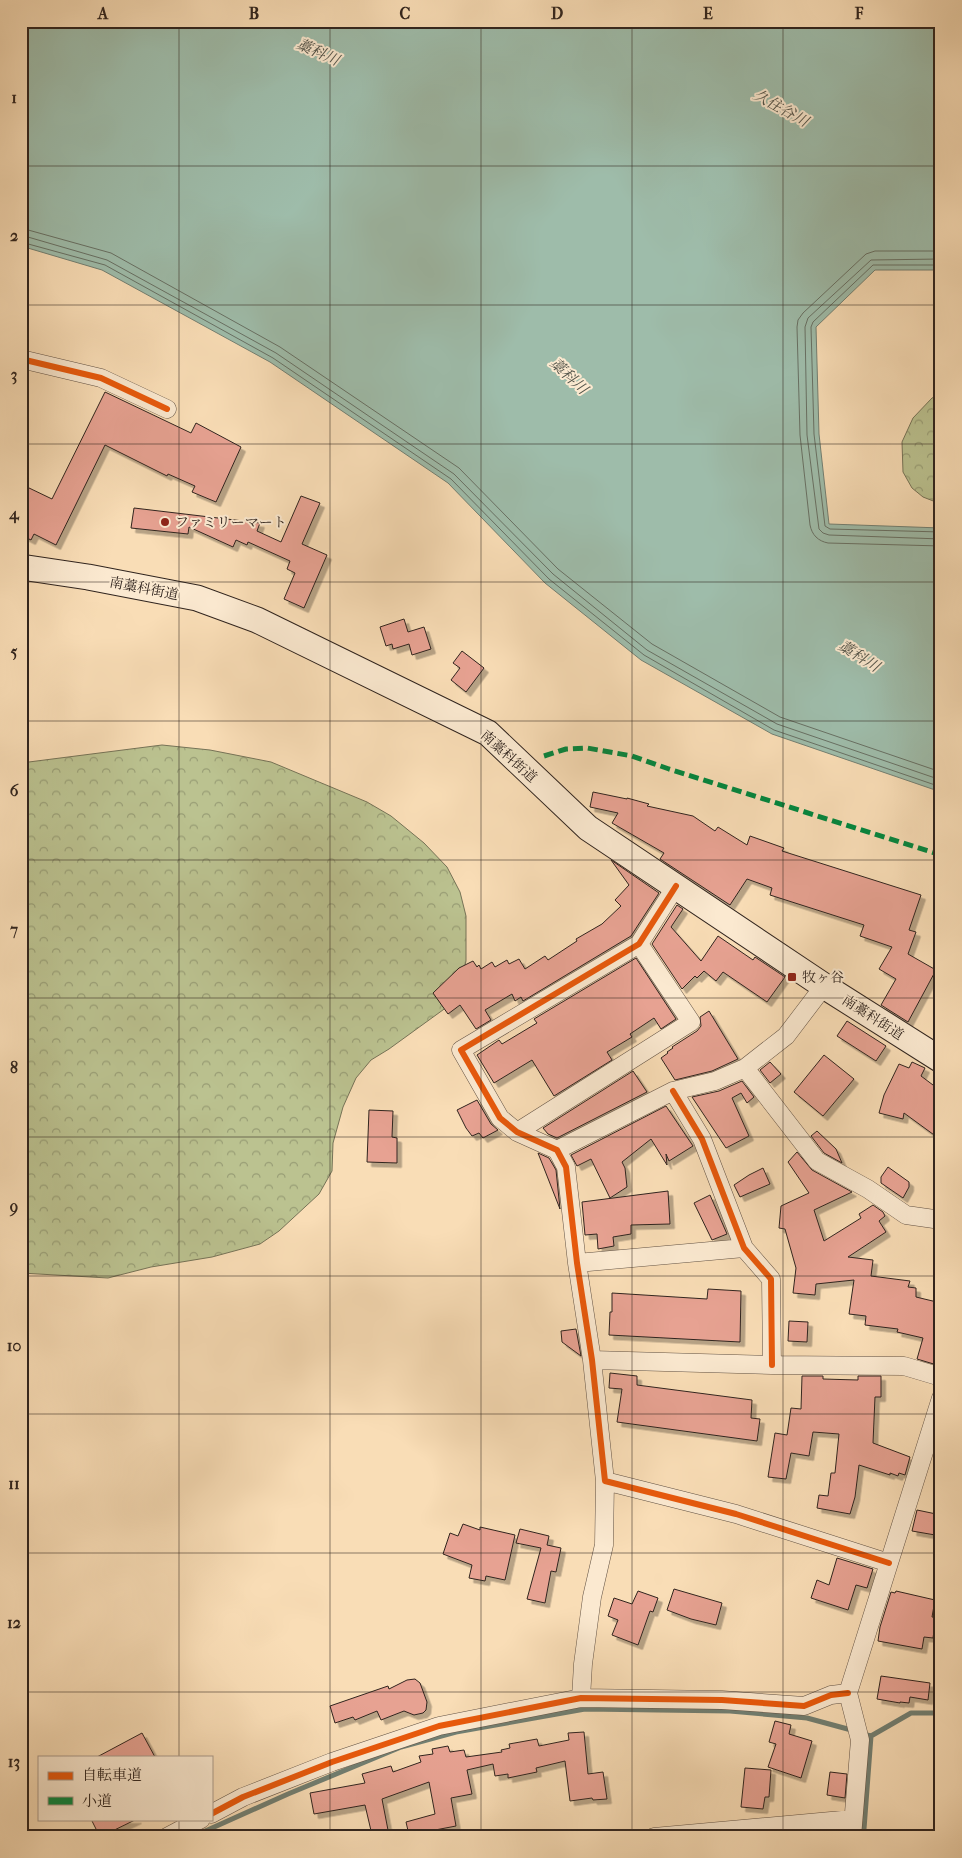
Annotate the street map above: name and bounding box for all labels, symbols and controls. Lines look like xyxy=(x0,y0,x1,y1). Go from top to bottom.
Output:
text: A xyxy=(97,4,109,23)
text: B xyxy=(249,4,259,23)
text: C xyxy=(400,4,411,23)
text: D xyxy=(551,4,563,23)
text: E xyxy=(703,4,713,23)
text: F xyxy=(854,4,864,23)
water label: 藁科川 xyxy=(294,35,344,70)
water label: 久住谷川 xyxy=(750,86,813,131)
text: 1 xyxy=(11,88,17,107)
text: 2 xyxy=(10,226,18,245)
water label: 藁科川 xyxy=(546,354,593,399)
text: 3 xyxy=(11,365,17,385)
text: 4 xyxy=(8,504,20,524)
place label: ファミリーマート xyxy=(175,514,287,531)
marker: ファミリーマート xyxy=(159,516,171,528)
street label: 南藁科街道 xyxy=(108,573,180,604)
water label: 藁科川 xyxy=(835,636,885,677)
text: 5 xyxy=(11,642,18,661)
street label: 南藁科街道 xyxy=(477,727,540,786)
text: 6 xyxy=(10,781,19,800)
text: 7 xyxy=(9,920,18,939)
place label: 牧ヶ谷 xyxy=(802,969,844,986)
marker: 牧ヶ谷 xyxy=(786,971,798,983)
street label: 南藁科街道 xyxy=(839,991,907,1044)
text: 8 xyxy=(10,1058,18,1077)
text: 9 xyxy=(9,1197,18,1217)
text: 10 xyxy=(7,1336,21,1355)
text: 11 xyxy=(8,1474,20,1493)
text: 12 xyxy=(7,1613,21,1632)
text: 13 xyxy=(8,1752,20,1772)
legend xyxy=(38,1756,212,1820)
text: 自転車道 xyxy=(82,1766,142,1784)
text: 小道 xyxy=(82,1792,112,1810)

